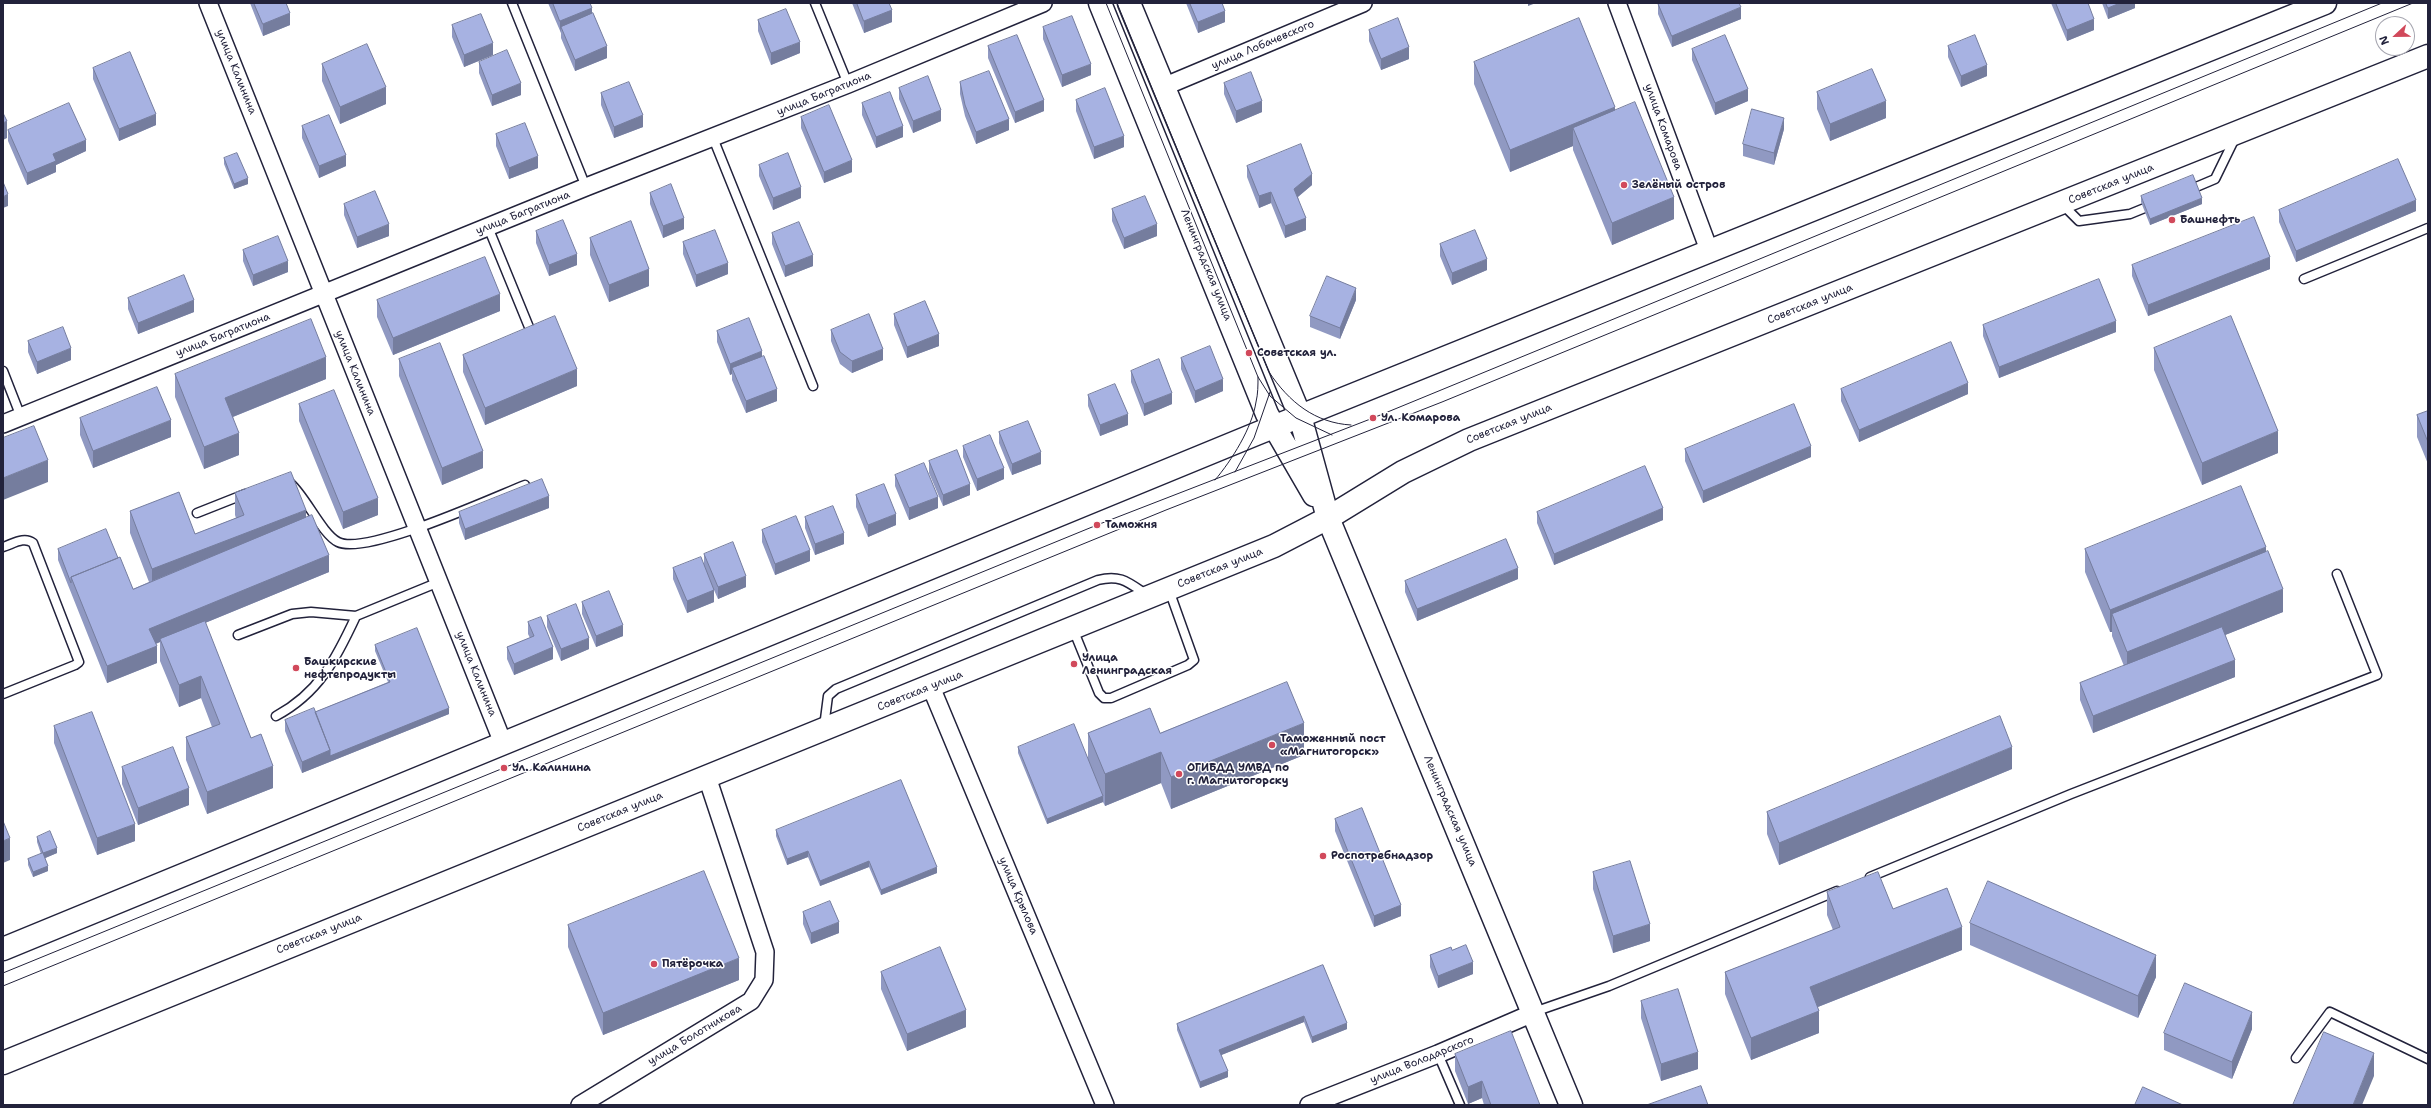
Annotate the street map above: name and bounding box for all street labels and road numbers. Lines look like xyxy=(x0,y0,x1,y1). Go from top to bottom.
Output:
street label: улица Лобачевского xyxy=(1210,17,1316,73)
street label: улица Калинина xyxy=(213,27,259,117)
street label: улица Багратиона xyxy=(775,69,873,119)
street label: улица Комарова xyxy=(1641,82,1685,172)
street label: Советская улица xyxy=(2066,161,2156,207)
street label: улица Багратиона xyxy=(474,188,572,238)
street label: Ленинградская улица xyxy=(1178,207,1234,323)
street label: Советская улица xyxy=(1765,281,1855,327)
street label: улица Багратиона xyxy=(174,310,272,360)
street label: улица Калинина xyxy=(332,328,378,418)
street label: Советская улица xyxy=(1464,401,1554,447)
street label: Советская улица xyxy=(1175,545,1265,591)
street label: улица Калинина xyxy=(453,629,499,719)
street label: Советская улица xyxy=(875,668,965,714)
street label: Ленинградская улица xyxy=(1421,754,1479,868)
street label: Советская улица xyxy=(575,789,665,835)
street label: улица Крылова xyxy=(996,855,1040,937)
street label: Советская улица xyxy=(274,911,364,957)
street label: улица Болотникова xyxy=(646,1002,744,1068)
street label: улица Володарского xyxy=(1368,1033,1476,1087)

